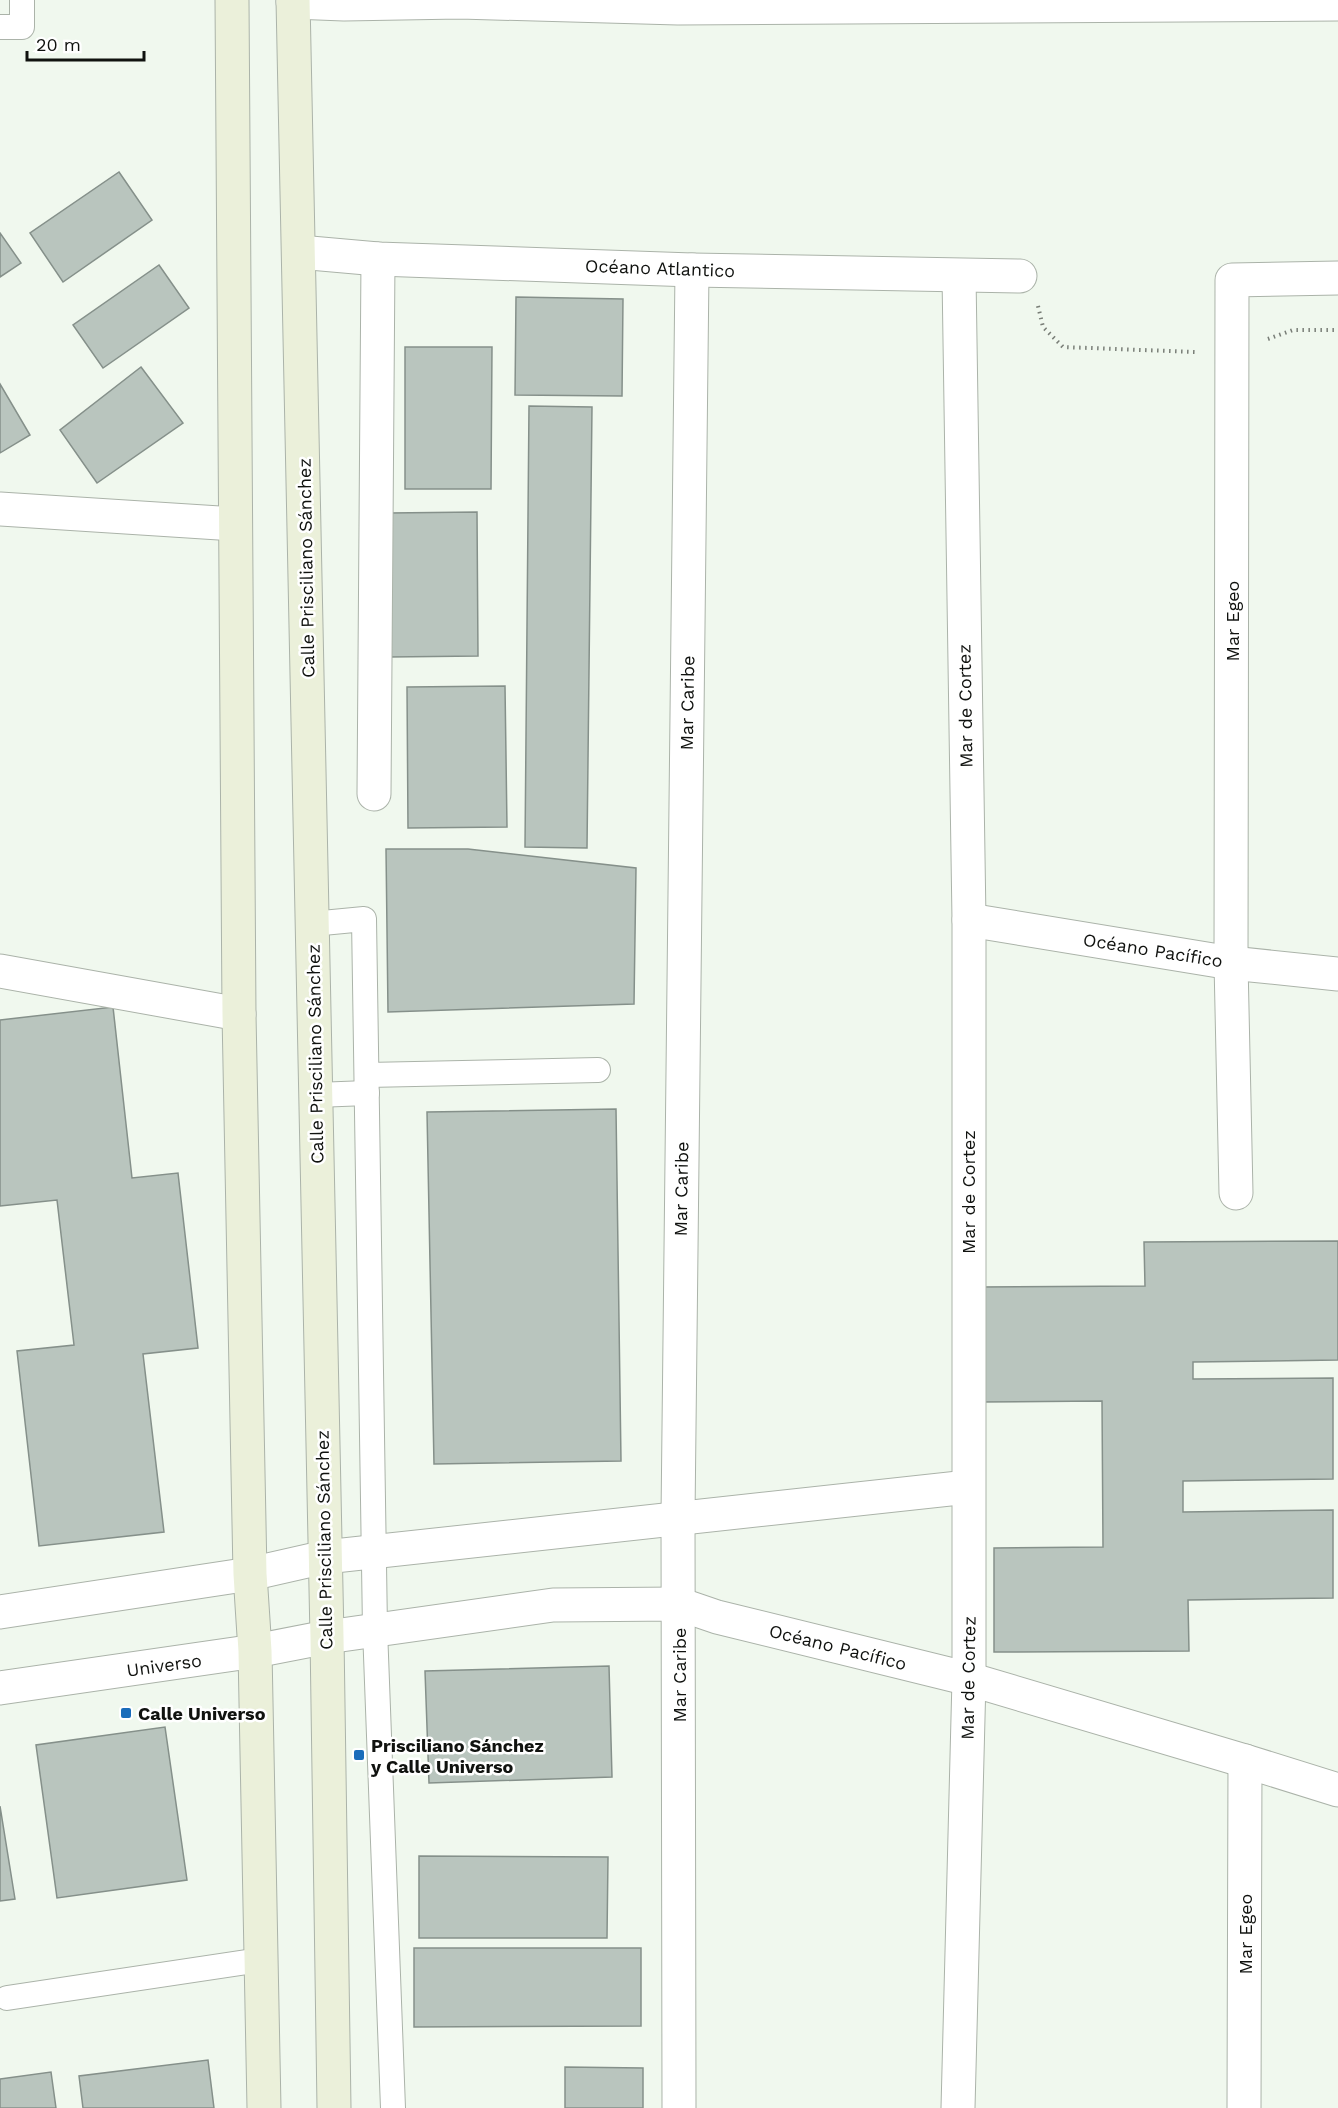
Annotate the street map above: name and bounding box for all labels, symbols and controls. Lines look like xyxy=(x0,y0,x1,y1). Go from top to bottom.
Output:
scale bar xyxy=(27,24,144,62)
text: 20 m xyxy=(36,34,81,55)
street label: Océano Atlantico xyxy=(585,255,735,281)
street label: Calle Prisciliano Sánchez xyxy=(294,458,318,678)
street label: Mar Egeo xyxy=(1222,581,1243,661)
street label: Mar de Cortez xyxy=(953,644,977,768)
street label: Mar Caribe xyxy=(676,655,698,751)
street label: Océano Pacífico xyxy=(1082,929,1224,971)
street label: Calle Prisciliano Sánchez xyxy=(303,944,327,1164)
street label: Mar de Cortez xyxy=(958,1130,979,1254)
street label: Mar Caribe xyxy=(670,1141,692,1237)
street label: Calle Prisciliano Sánchez xyxy=(312,1430,336,1650)
street label: Mar de Cortez xyxy=(956,1616,980,1740)
street label: Océano Pacífico xyxy=(767,1620,909,1674)
street label: Mar Caribe xyxy=(669,1628,690,1722)
street label: Universo xyxy=(125,1649,203,1681)
place label: Calle Universo xyxy=(138,1703,266,1724)
marker: Calle Universo xyxy=(119,1706,133,1720)
place label: Prisciliano Sánchez y Calle Universo xyxy=(370,1735,544,1777)
marker: Prisciliano Sánchez y Calle Universo xyxy=(352,1748,366,1762)
street label: Mar Egeo xyxy=(1235,1894,1256,1974)

